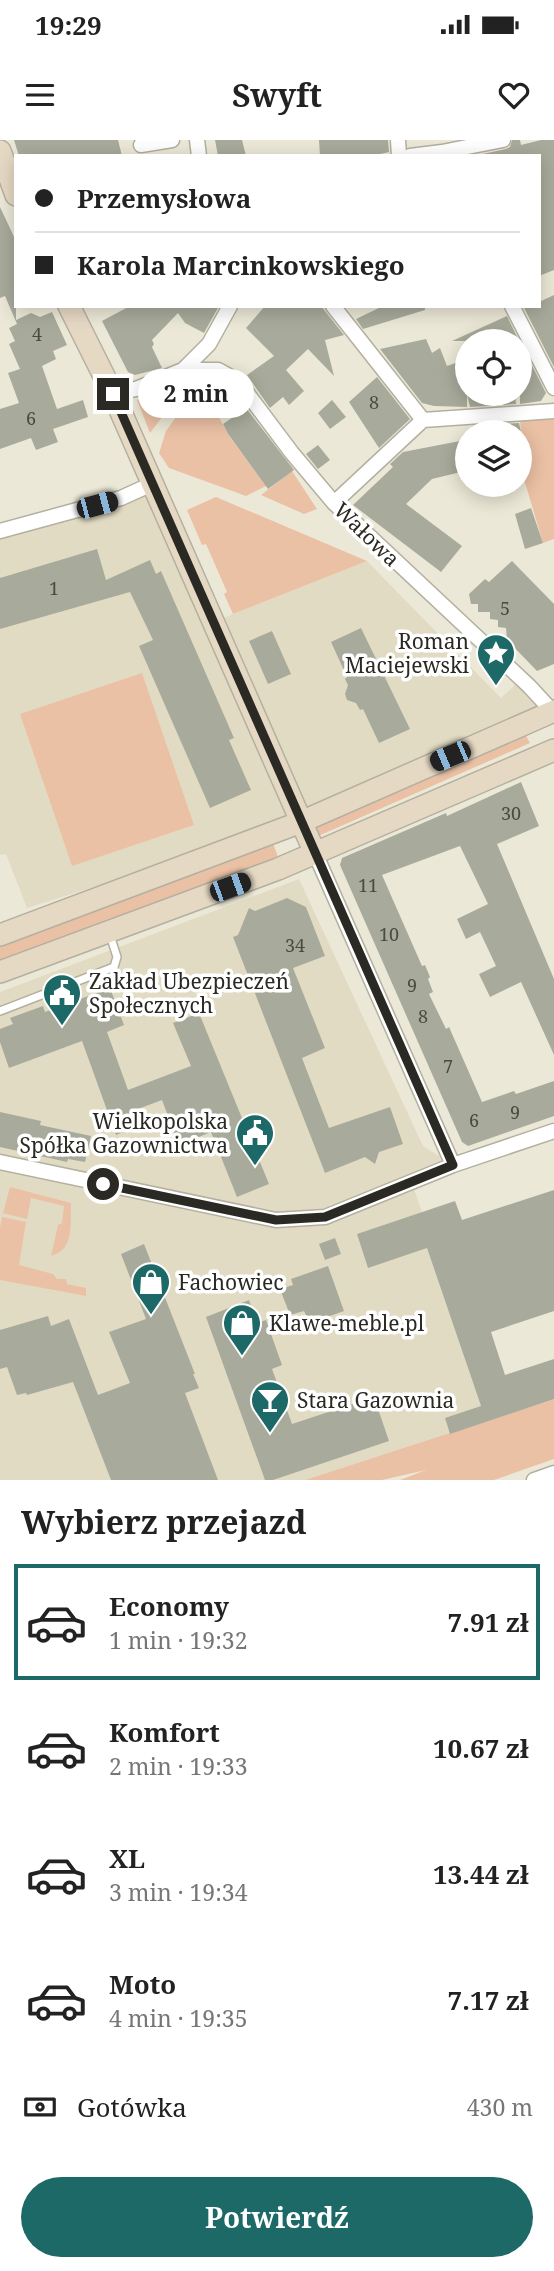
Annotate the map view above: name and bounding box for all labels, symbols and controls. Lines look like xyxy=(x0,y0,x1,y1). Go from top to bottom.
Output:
text: 19:29 xyxy=(35,7,102,43)
text: Swyft xyxy=(232,73,322,116)
icon: menu xyxy=(21,76,59,114)
icon: heart xyxy=(495,76,533,114)
text: Przemysłowa xyxy=(77,180,251,216)
text: Karola Marcinkowskiego xyxy=(77,247,405,283)
house number: 4 xyxy=(32,322,42,346)
map controls xyxy=(455,329,532,497)
button: locate xyxy=(455,329,532,406)
callout: 2 min xyxy=(138,370,253,418)
text: 2 min xyxy=(163,377,229,409)
route end xyxy=(97,378,129,410)
house number: 8 xyxy=(369,390,379,414)
house number: 6 xyxy=(26,406,36,430)
button: layers xyxy=(455,420,532,497)
car xyxy=(74,489,121,521)
street label: Wałowa xyxy=(328,496,406,572)
house number: 1 xyxy=(49,576,59,600)
house number: 5 xyxy=(500,596,510,620)
place label: Roman Maciejewski xyxy=(345,627,469,679)
place icon: Roman Maciejewski xyxy=(475,632,517,687)
car xyxy=(427,738,474,774)
house number: 30 xyxy=(501,801,521,825)
car xyxy=(207,870,254,904)
house number: 11 xyxy=(358,873,378,897)
house number: 10 xyxy=(379,922,399,946)
house number: 34 xyxy=(285,933,305,957)
place label: Zakład Ubezpieczeń Społecznych xyxy=(89,967,289,1019)
public building icon: Zakład Ubezpieczeń Społecznych xyxy=(41,972,83,1027)
house number: 9 xyxy=(407,973,417,997)
house number: 8 xyxy=(418,1004,428,1028)
house number: 7 xyxy=(443,1054,453,1078)
house number: 9 xyxy=(510,1100,520,1124)
place label: Wielkopolska Spółka Gazownictwa xyxy=(20,1107,228,1159)
house number: 6 xyxy=(469,1108,479,1132)
public building icon: Wielkopolska Spółka Gazownictwa xyxy=(234,1112,276,1167)
route start xyxy=(87,1168,119,1200)
shop icon: Fachowiec xyxy=(130,1261,172,1316)
place label: Fachowiec xyxy=(178,1268,284,1296)
shop icon: Klawe-meble.pl xyxy=(221,1302,263,1357)
place label: Klawe-meble.pl xyxy=(269,1309,425,1337)
bar icon: Stara Gazownia xyxy=(249,1379,291,1434)
place label: Stara Gazownia xyxy=(297,1386,454,1414)
text: Wybierz przejazd xyxy=(21,1500,307,1543)
text: Economy xyxy=(109,1588,229,1624)
icon: car xyxy=(25,1591,88,1654)
text: 7.91 zł xyxy=(448,1604,529,1640)
text: 1 min · 19:32 xyxy=(109,1624,247,1656)
text: Komfort xyxy=(109,1714,220,1750)
icon: car xyxy=(25,1717,88,1780)
text: 10.67 zł xyxy=(433,1730,529,1766)
text: 2 min · 19:33 xyxy=(109,1750,247,1782)
text: XL xyxy=(109,1840,145,1876)
icon: car xyxy=(25,1843,88,1906)
text: 13.44 zł xyxy=(433,1856,529,1892)
text: 3 min · 19:34 xyxy=(109,1876,247,1908)
text: Moto xyxy=(109,1966,176,2002)
icon: car xyxy=(25,1969,88,2032)
text: 7.17 zł xyxy=(448,1982,529,2018)
text: 4 min · 19:35 xyxy=(109,2002,247,2034)
icon: cash xyxy=(21,2088,59,2126)
text: Gotówka xyxy=(77,2089,187,2125)
text: 430 m xyxy=(467,2091,533,2123)
button: Potwierdź xyxy=(21,2177,533,2257)

